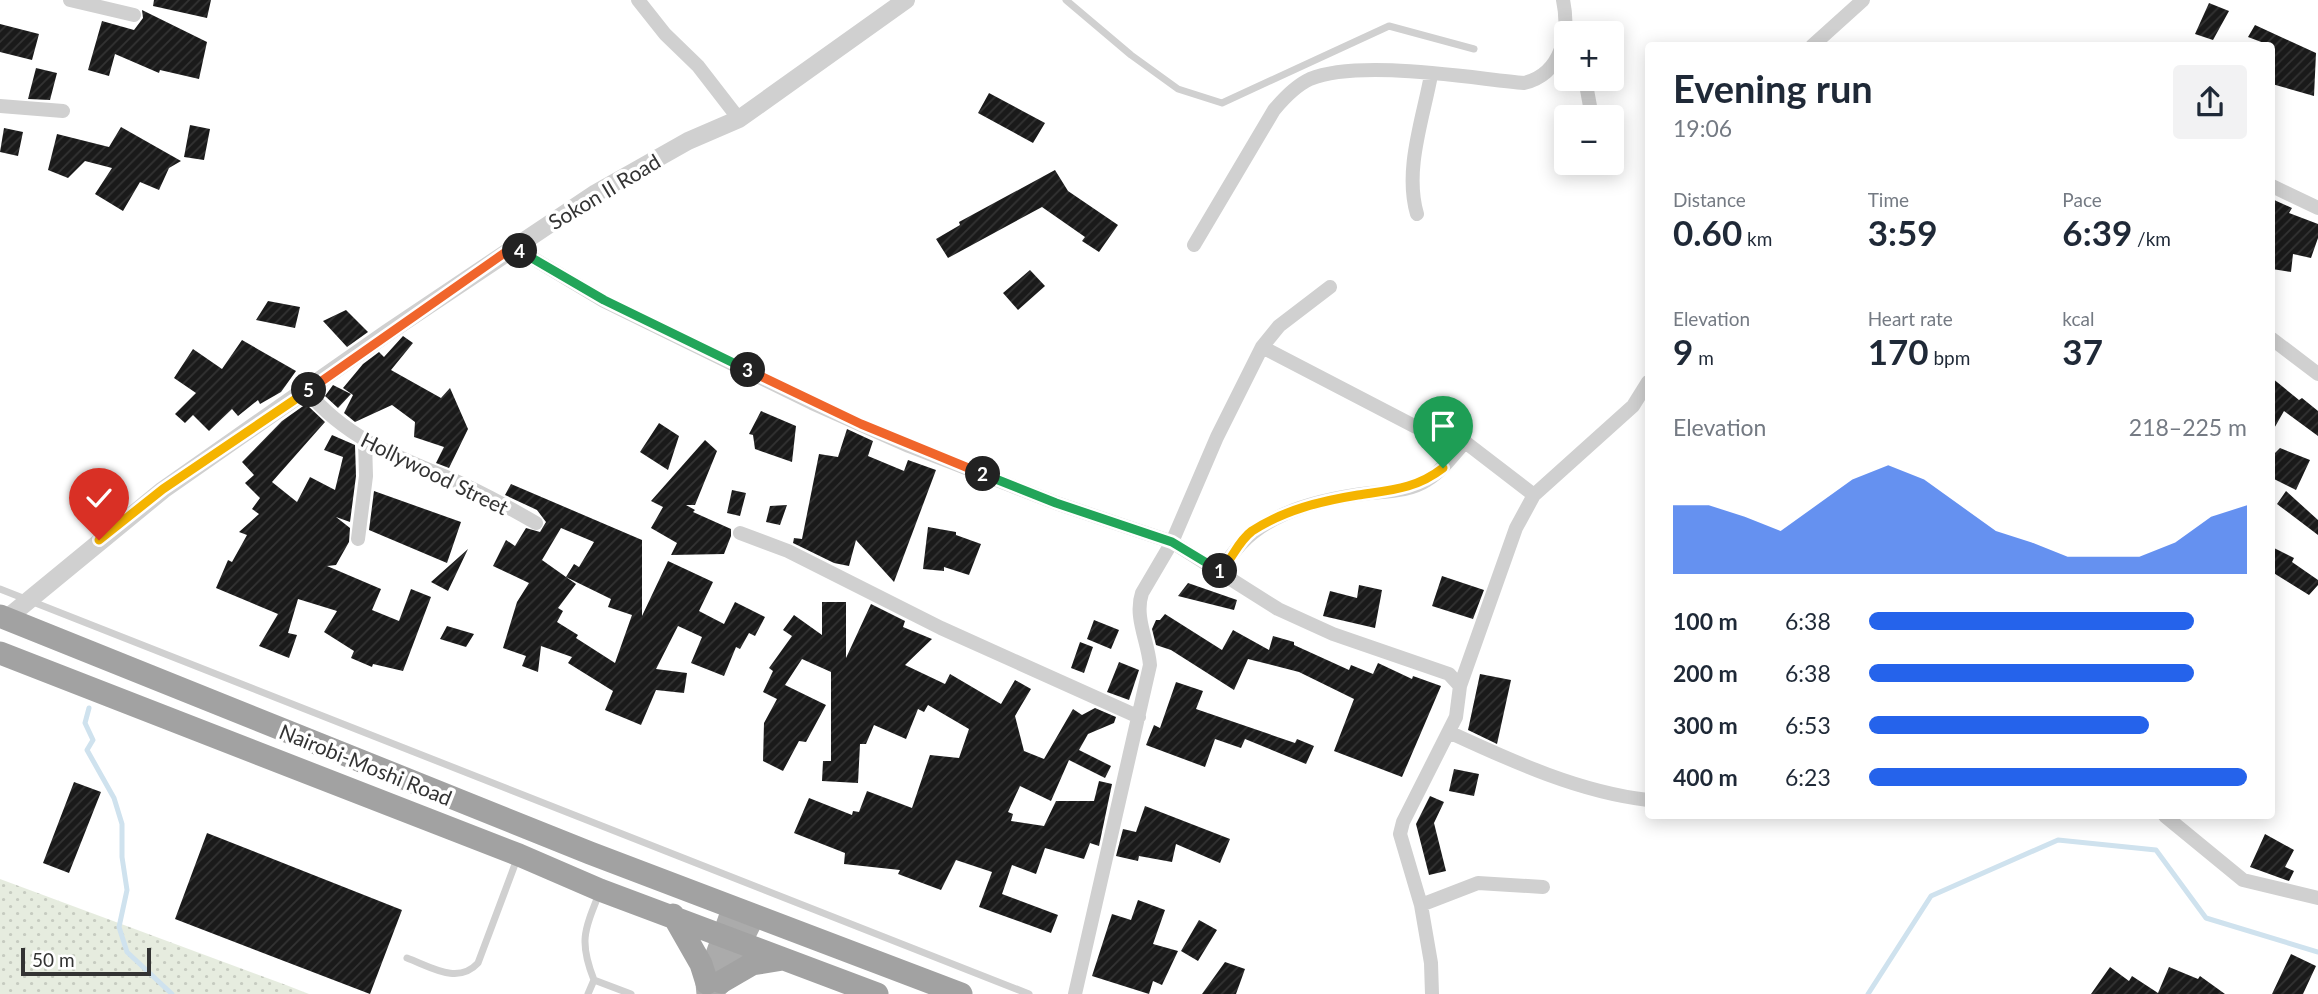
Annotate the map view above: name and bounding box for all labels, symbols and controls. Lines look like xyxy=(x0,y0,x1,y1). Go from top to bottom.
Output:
map controls xyxy=(1554,21,1624,175)
button: + xyxy=(1554,21,1624,91)
text: Evening run xyxy=(1673,65,1873,111)
button: share xyxy=(2173,65,2247,139)
button: − xyxy=(1554,105,1624,175)
text: 19:06 xyxy=(1673,114,1732,142)
street label: Sokon II Road xyxy=(544,148,664,234)
text: Distance xyxy=(1673,188,1746,211)
text: Time xyxy=(1868,188,1909,211)
text: Pace xyxy=(2062,188,2102,211)
text: 0.60 xyxy=(1673,211,1742,253)
text: 3:59 xyxy=(1868,211,1938,253)
text: 6:39 xyxy=(2062,211,2132,253)
text: km xyxy=(1742,227,1772,250)
text: /km xyxy=(2132,227,2171,250)
pin: 4 xyxy=(503,233,538,268)
text: 4 xyxy=(514,239,525,262)
text: Elevation xyxy=(1673,307,1750,330)
text: Heart rate xyxy=(1868,307,1953,330)
text: kcal xyxy=(2062,307,2094,330)
text: 9 xyxy=(1673,330,1693,372)
text: 170 xyxy=(1868,330,1929,372)
text: 37 xyxy=(2062,330,2103,372)
text: m xyxy=(1693,346,1714,369)
text: bpm xyxy=(1929,346,1970,369)
pin: 3 xyxy=(730,352,766,388)
text: 3 xyxy=(742,358,753,381)
pin: 5 xyxy=(292,372,326,408)
text: 5 xyxy=(303,378,314,401)
pin xyxy=(1413,396,1473,468)
icon: arrive xyxy=(1424,407,1462,445)
text: Elevation xyxy=(1673,413,1766,441)
text: 218–225 m xyxy=(2129,413,2247,441)
street label: Hollywood Street xyxy=(357,426,513,520)
pin: 2 xyxy=(965,456,1000,491)
text: 2 xyxy=(977,462,988,485)
pin xyxy=(69,468,129,540)
icon: check xyxy=(80,479,118,517)
pin: 1 xyxy=(1202,554,1238,588)
text: 1 xyxy=(1214,559,1225,582)
text: 100 m xyxy=(1673,607,1738,635)
text: 6:38 xyxy=(1785,607,1831,635)
text: 200 m xyxy=(1673,659,1738,687)
text: 6:38 xyxy=(1785,659,1831,687)
text: 300 m xyxy=(1673,711,1738,739)
text: 6:53 xyxy=(1785,711,1831,739)
street label: Nairobi-Moshi Road xyxy=(276,718,456,810)
text: 400 m xyxy=(1673,763,1738,791)
text: 6:23 xyxy=(1785,763,1831,791)
scale bar xyxy=(21,945,150,977)
text: 50 m xyxy=(32,948,75,971)

